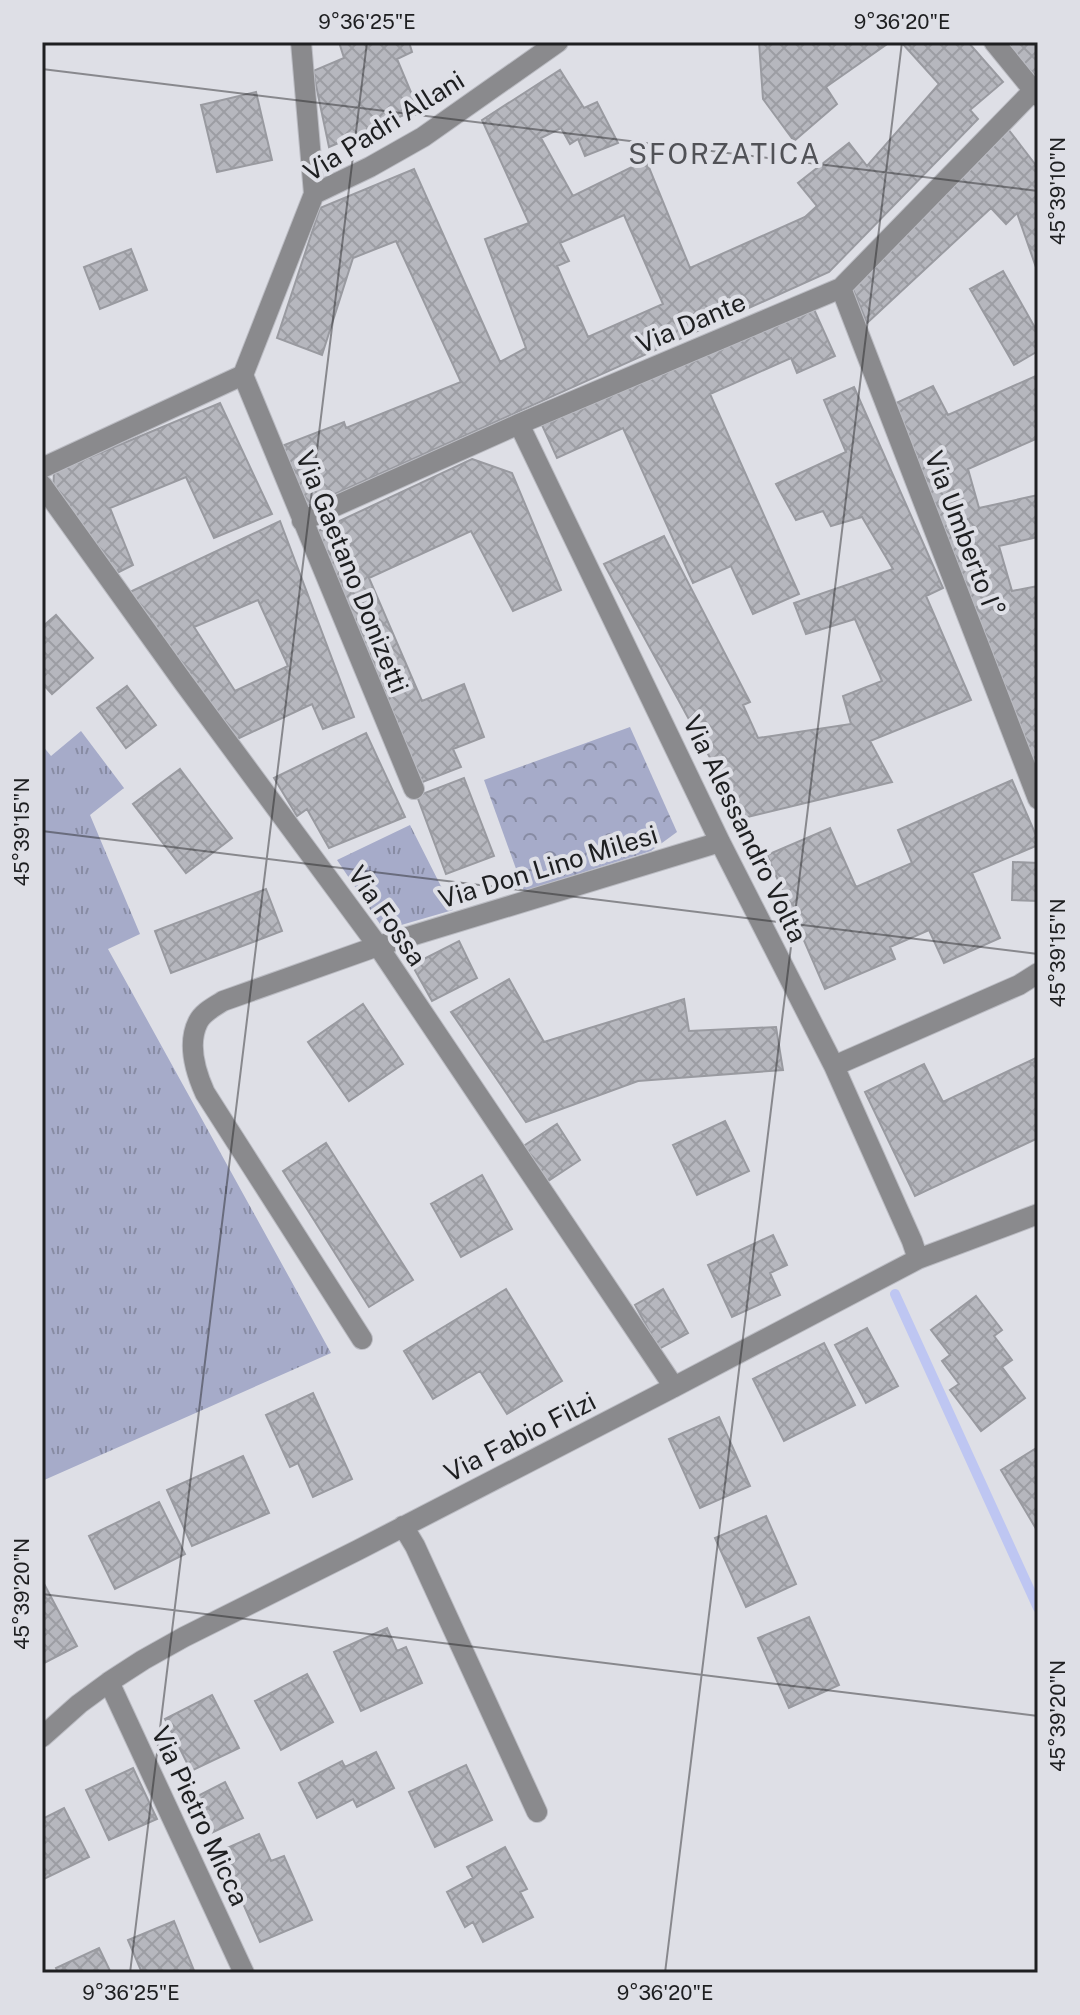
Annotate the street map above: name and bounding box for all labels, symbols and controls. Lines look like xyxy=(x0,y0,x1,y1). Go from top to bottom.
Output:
text: 9°36'25"E xyxy=(318,10,416,34)
text: 9°36'20"E xyxy=(854,10,950,34)
street label: Via Padri Allani xyxy=(298,64,470,187)
district label: SFORZATICA xyxy=(628,137,822,170)
text: 45°39'10"N xyxy=(1046,137,1070,245)
street label: Via Dante xyxy=(631,286,750,359)
street label: Via Gaetano Donizetti xyxy=(290,446,415,697)
street label: Via Umberto I° xyxy=(919,446,1010,621)
street label: Via Alessandro Volta xyxy=(677,710,814,947)
text: 45°39'15"N xyxy=(10,778,34,886)
street label: Via Don Lino Milesi xyxy=(435,818,661,915)
street label: Via Fossa xyxy=(342,860,433,972)
text: 45°39'15"N xyxy=(1046,899,1070,1007)
street label: Via Fabio Filzi xyxy=(439,1385,601,1488)
text: 45°39'20"N xyxy=(10,1538,34,1650)
text: 45°39'20"N xyxy=(1046,1660,1070,1772)
street label: Via Pietro Micca xyxy=(145,1721,256,1910)
text: 9°36'25"E xyxy=(82,1981,180,2005)
text: 9°36'20"E xyxy=(617,1981,713,2005)

